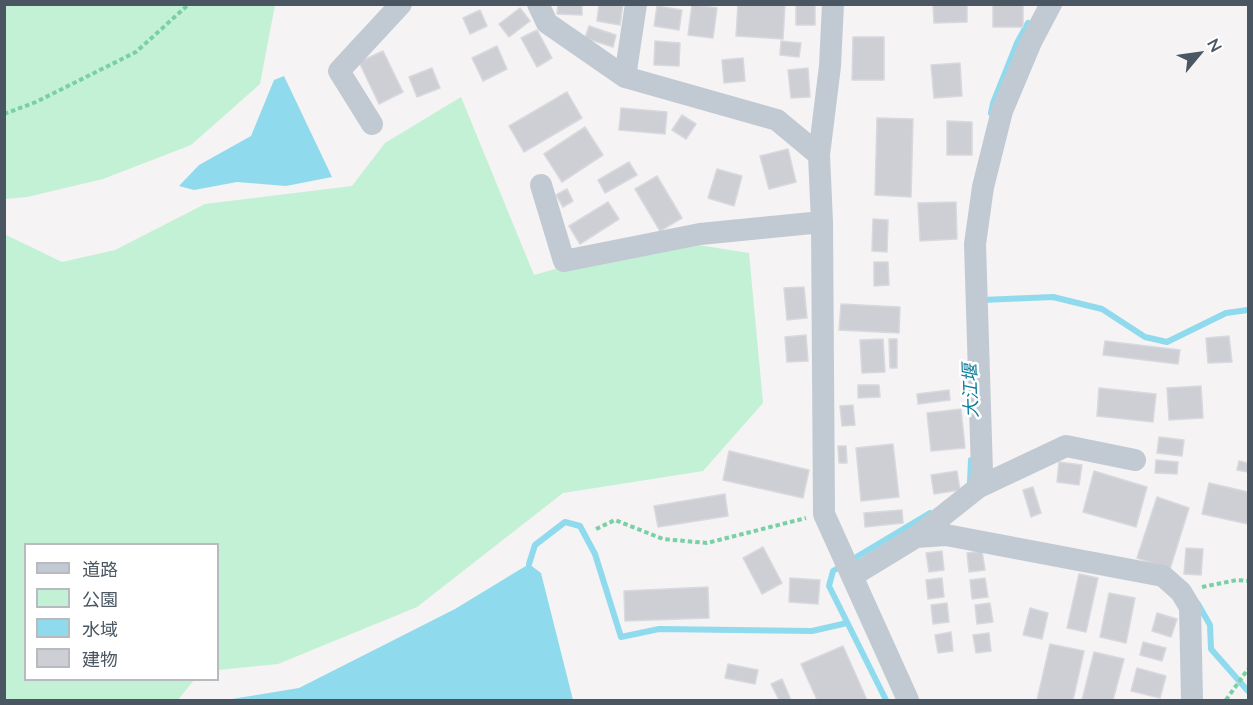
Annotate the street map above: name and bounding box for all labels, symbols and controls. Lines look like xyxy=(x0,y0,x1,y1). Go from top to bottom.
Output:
north arrow xyxy=(1169,24,1229,84)
text: N xyxy=(1204,35,1226,55)
water label: 大江堰 xyxy=(959,364,983,418)
legend xyxy=(24,543,219,681)
text: 道路 xyxy=(82,558,118,580)
text: 公園 xyxy=(82,588,118,610)
text: 水域 xyxy=(82,618,118,640)
text: 建物 xyxy=(82,648,118,670)

